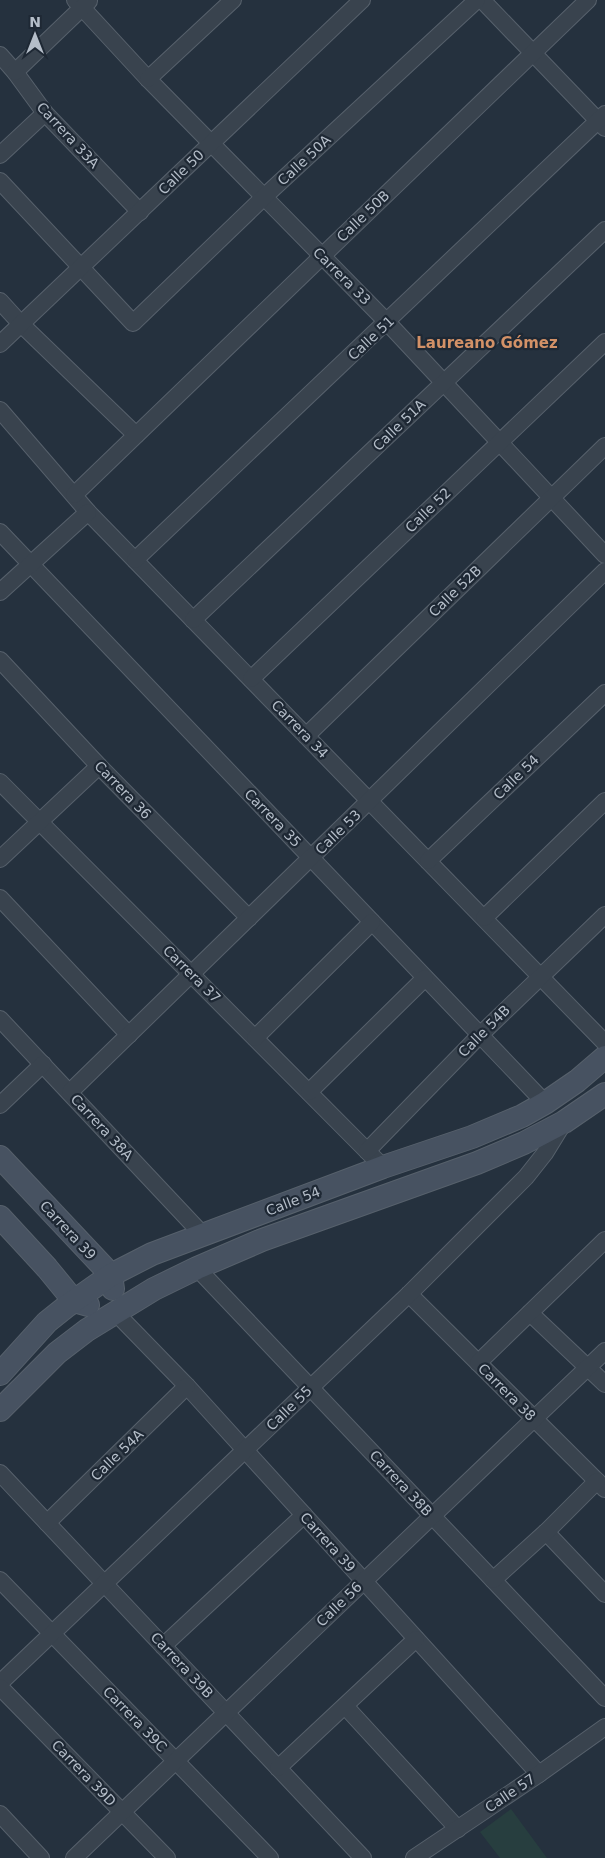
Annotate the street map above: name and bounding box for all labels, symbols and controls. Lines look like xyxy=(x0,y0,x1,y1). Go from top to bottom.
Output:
north arrow xyxy=(10,10,60,60)
text: N xyxy=(29,14,41,30)
street label: Carrera 33A xyxy=(33,99,103,172)
street label: Calle 50A xyxy=(274,131,334,189)
street label: Calle 50 xyxy=(155,146,207,198)
street label: Calle 50B xyxy=(333,187,393,245)
street label: Carrera 33 xyxy=(310,244,374,308)
street label: Calle 51 xyxy=(345,313,397,363)
district label: Laureano Gómez xyxy=(416,334,558,352)
street label: Calle 51A xyxy=(369,396,429,454)
street label: Calle 52 xyxy=(402,484,454,536)
street label: Calle 52B xyxy=(425,562,485,620)
street label: Carrera 34 xyxy=(268,697,332,761)
street label: Calle 54 xyxy=(490,751,542,803)
street label: Carrera 36 xyxy=(91,758,155,822)
street label: Carrera 35 xyxy=(241,786,305,850)
street label: Calle 53 xyxy=(312,806,364,858)
street label: Carrera 37 xyxy=(160,942,224,1006)
street label: Calle 54B xyxy=(455,1002,513,1060)
street label: Carrera 38A xyxy=(67,1091,137,1164)
street label: Calle 54 xyxy=(264,1183,323,1219)
street label: Carrera 39 xyxy=(37,1197,99,1263)
street label: Carrera 38 xyxy=(475,1360,539,1424)
street label: Calle 55 xyxy=(263,1382,315,1434)
street label: Calle 54A xyxy=(87,1426,147,1484)
street label: Carrera 38B xyxy=(366,1447,436,1519)
street label: Carrera 39 xyxy=(297,1509,359,1575)
street label: Calle 56 xyxy=(313,1578,365,1630)
street label: Carrera 39B xyxy=(147,1629,217,1701)
street label: Carrera 39C xyxy=(100,1683,170,1755)
street label: Carrera 39D xyxy=(49,1737,119,1809)
street label: Calle 57 xyxy=(482,1770,538,1816)

